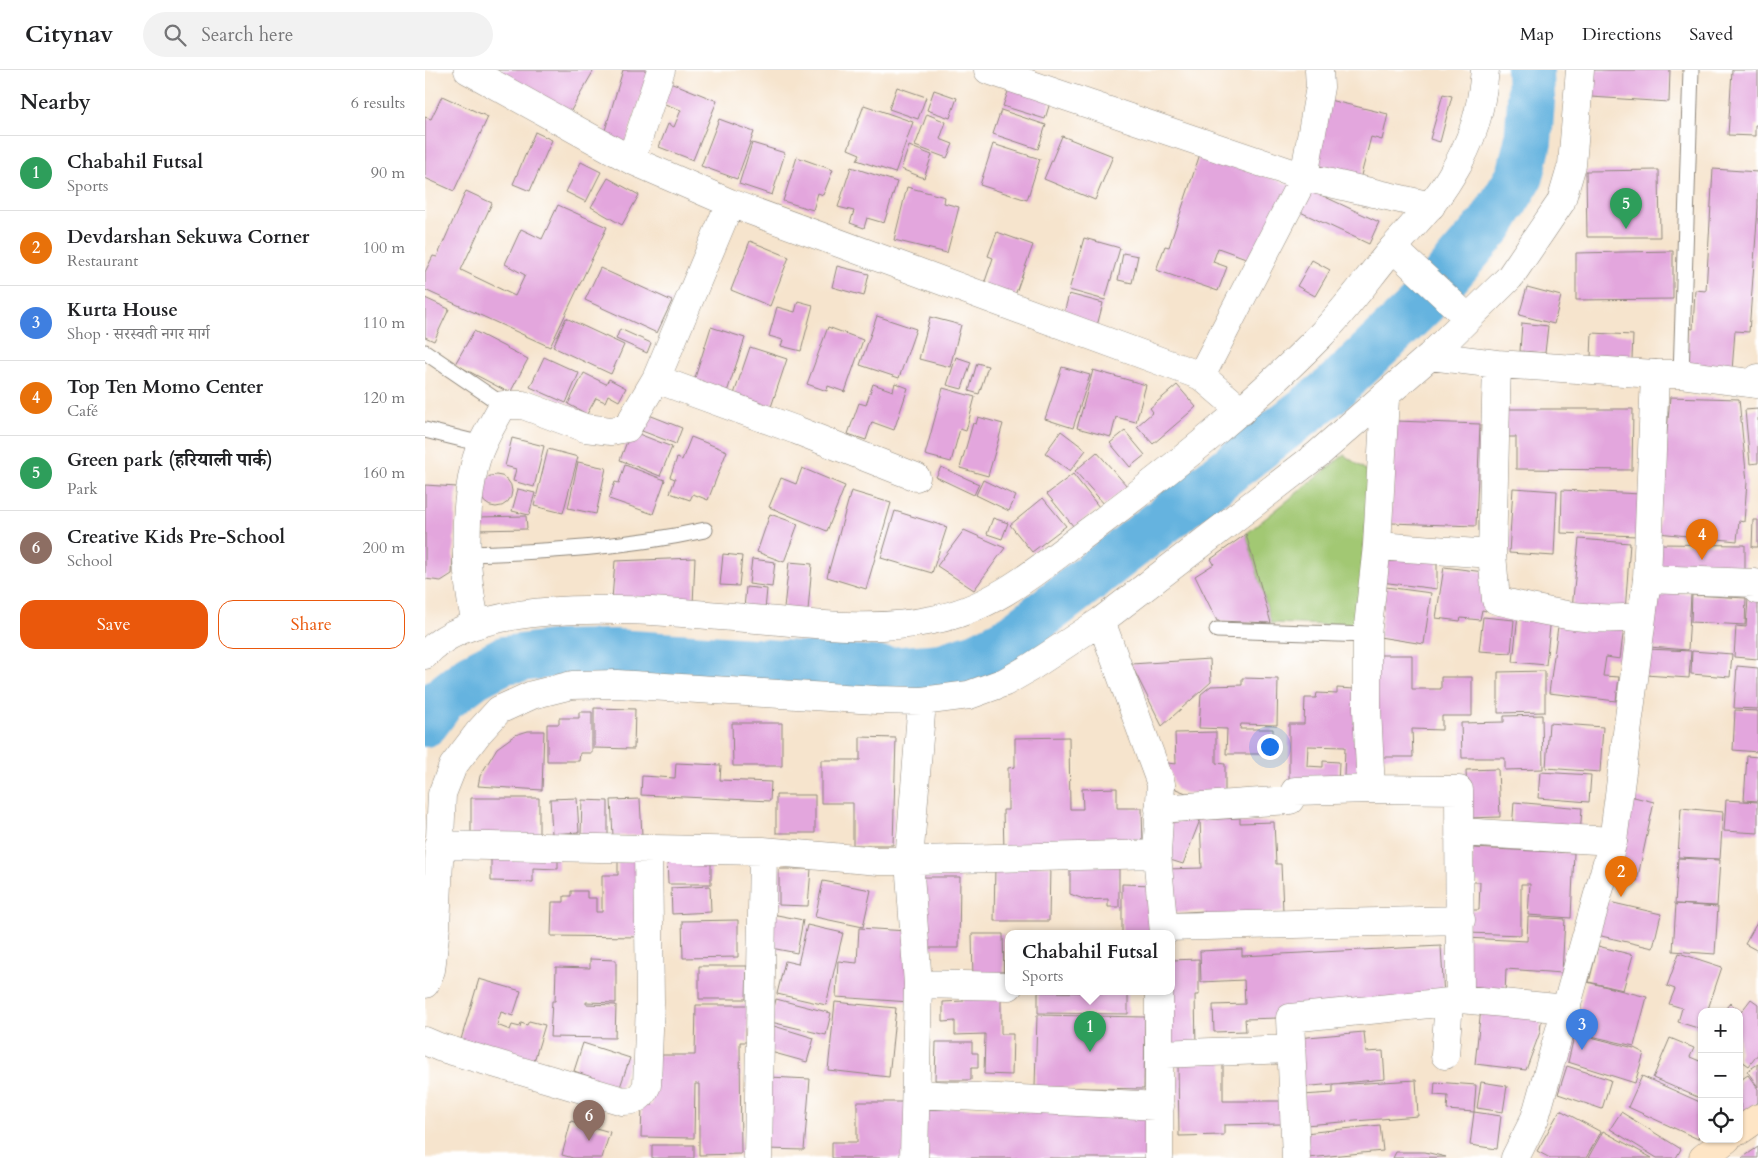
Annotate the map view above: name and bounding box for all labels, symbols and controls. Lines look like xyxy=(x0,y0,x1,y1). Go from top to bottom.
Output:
search box xyxy=(143,12,493,57)
text: Citynav xyxy=(25,18,113,51)
icon: search xyxy=(161,21,189,49)
text: Search here xyxy=(201,22,293,48)
text: Map xyxy=(1520,22,1554,47)
text: Directions xyxy=(1582,22,1661,47)
text: Saved xyxy=(1689,22,1733,47)
text: Nearby xyxy=(20,88,91,117)
text: 6 results xyxy=(351,92,405,114)
text: Chabahil Futsal xyxy=(67,149,203,175)
text: 1 xyxy=(32,162,40,184)
text: 90 m xyxy=(371,162,405,184)
text: Sports xyxy=(67,175,108,197)
pin: 5 xyxy=(1610,188,1642,229)
text: Devdarshan Sekuwa Corner xyxy=(67,224,309,250)
text: 2 xyxy=(32,237,40,259)
text: 100 m xyxy=(363,237,405,259)
text: Restaurant xyxy=(67,250,138,272)
text: Kurta House xyxy=(67,297,178,323)
text: 3 xyxy=(32,312,40,334)
text: 110 m xyxy=(363,312,405,334)
text: Shop · सरस्वती नगर मार्ग xyxy=(67,323,210,345)
text: Top Ten Momo Center xyxy=(67,374,263,400)
text: 4 xyxy=(32,387,40,409)
text: 120 m xyxy=(363,387,405,409)
text: Café xyxy=(67,400,98,422)
text: Green park (हरियाली पार्क) xyxy=(67,447,273,473)
text: 5 xyxy=(32,462,40,484)
text: 160 m xyxy=(363,462,405,484)
text: Park xyxy=(67,478,98,500)
pin: 4 xyxy=(1686,519,1718,560)
text: Creative Kids Pre-School xyxy=(67,524,285,550)
text: 6 xyxy=(32,537,40,559)
text: 200 m xyxy=(363,537,405,559)
text: School xyxy=(67,550,112,572)
button: Save xyxy=(20,600,208,649)
button: Share xyxy=(218,600,405,649)
your location xyxy=(1257,734,1283,760)
pin: 2 xyxy=(1605,856,1637,897)
popup xyxy=(1005,930,1175,995)
text: Chabahil Futsal xyxy=(1022,939,1158,965)
text: Sports xyxy=(1022,965,1063,987)
map controls xyxy=(1698,1008,1743,1143)
button: + xyxy=(1698,1008,1743,1053)
pin: 3 xyxy=(1566,1009,1598,1050)
pin: 1 xyxy=(1074,1011,1106,1052)
button: − xyxy=(1698,1053,1743,1098)
button: locate xyxy=(1698,1098,1743,1143)
pin: 6 xyxy=(573,1100,605,1141)

